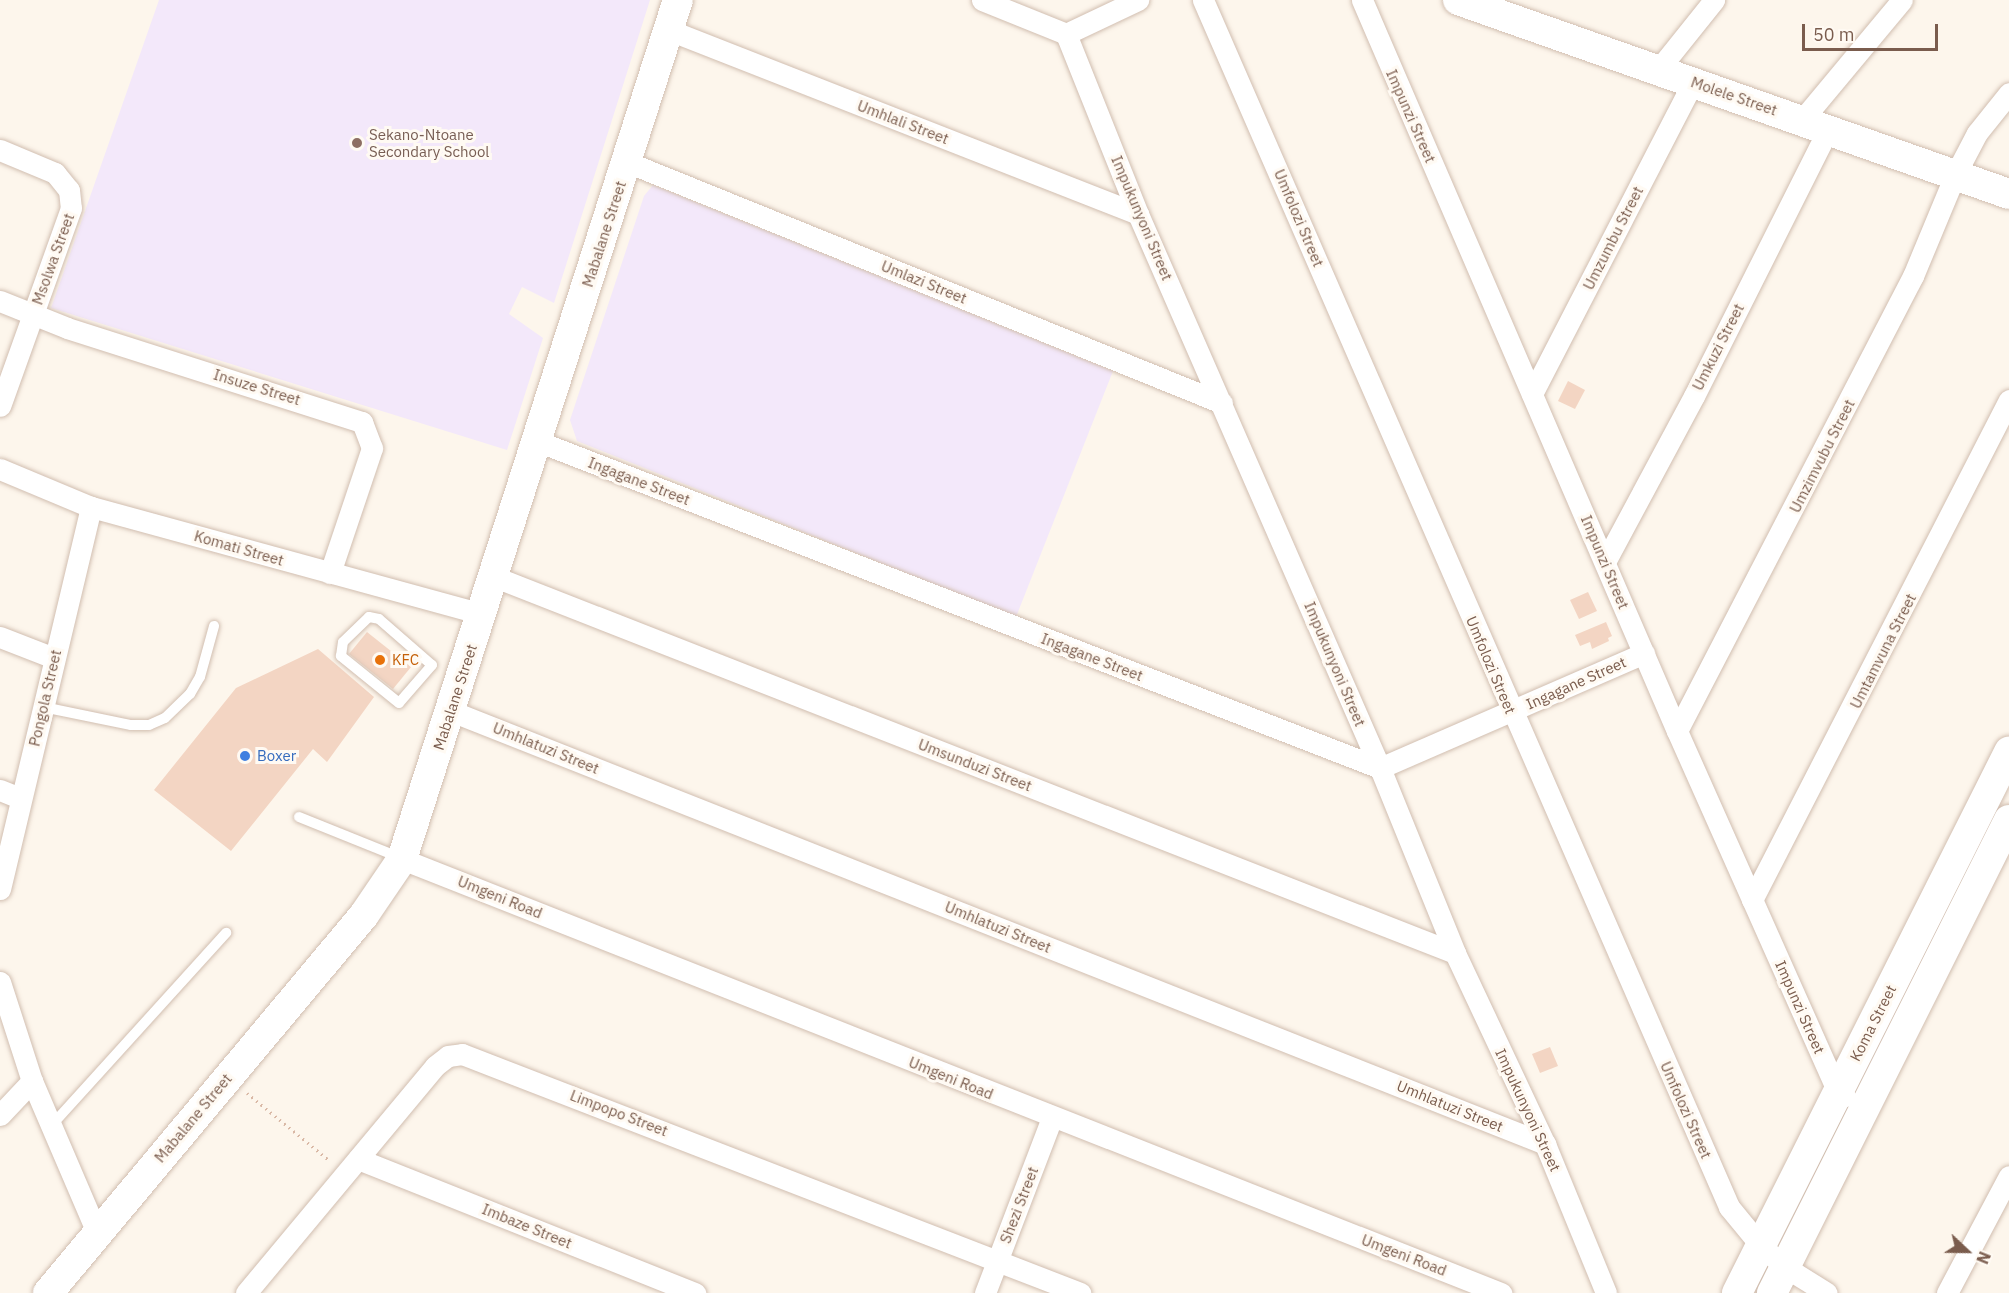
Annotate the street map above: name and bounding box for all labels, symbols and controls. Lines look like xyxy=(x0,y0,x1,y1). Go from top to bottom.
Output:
scale bar xyxy=(1805,12,1942,50)
text: 50 m xyxy=(1813,23,1855,46)
street label: Impunzi Street xyxy=(1382,67,1440,165)
street label: Molele Street xyxy=(1689,73,1779,119)
street label: Umhlali Street xyxy=(855,96,951,148)
place label: Sekano-Ntoane Secondary School xyxy=(369,125,489,160)
marker: Sekano-Ntoane Secondary School xyxy=(350,136,364,150)
street label: Impukunyoni Street xyxy=(1108,153,1176,283)
street label: Umfolozi Street xyxy=(1270,166,1328,270)
street label: Mabalane Street xyxy=(578,179,630,289)
street label: Umzumbu Street xyxy=(1579,183,1647,293)
street label: Msolwa Street xyxy=(28,211,78,307)
street label: Umlazi Street xyxy=(879,257,969,307)
street label: Umkuzi Street xyxy=(1688,301,1748,393)
street label: Insuze Street xyxy=(211,365,303,409)
street label: Umzimvubu Street xyxy=(1786,396,1858,516)
street label: Ingagane Street xyxy=(585,453,693,509)
street label: Impunzi Street xyxy=(1577,512,1633,612)
street label: Komati Street xyxy=(192,527,286,569)
street label: Umtamvuna Street xyxy=(1846,591,1920,711)
street label: Impukunyoni Street xyxy=(1301,599,1369,729)
street label: Umfolozi Street xyxy=(1462,613,1520,717)
street label: Ingagane Street xyxy=(1038,629,1146,685)
street label: Mabalane Street xyxy=(429,642,481,752)
street label: Pongola Street xyxy=(25,648,65,748)
place label: KFC xyxy=(392,651,419,669)
marker: KFC xyxy=(373,653,387,667)
street label: Ingagane Street xyxy=(1523,653,1629,713)
street label: Umhlatuzi Street xyxy=(490,718,602,778)
street label: Umsunduzi Street xyxy=(916,735,1034,795)
place label: Boxer xyxy=(257,747,296,765)
marker: Boxer xyxy=(238,749,252,763)
street label: Umgeni Road xyxy=(455,872,545,922)
street label: Umhlatuzi Street xyxy=(942,897,1054,957)
street label: Impunzi Street xyxy=(1771,958,1829,1056)
street label: Koma Street xyxy=(1846,982,1900,1064)
street label: Impukunyoni Street xyxy=(1492,1046,1564,1174)
street label: Umgeni Road xyxy=(906,1053,996,1103)
street label: Umfolozi Street xyxy=(1657,1059,1715,1161)
street label: Mabalane Street xyxy=(151,1070,235,1166)
street label: Umhlatuzi Street xyxy=(1394,1076,1506,1136)
street label: Limpopo Street xyxy=(568,1086,670,1140)
street label: Shezi Street xyxy=(996,1164,1042,1246)
street label: Imbaze Street xyxy=(479,1200,575,1252)
north arrow xyxy=(1937,1221,1997,1281)
street label: Umgeni Road xyxy=(1359,1231,1449,1279)
text: N xyxy=(1972,1249,1995,1267)

